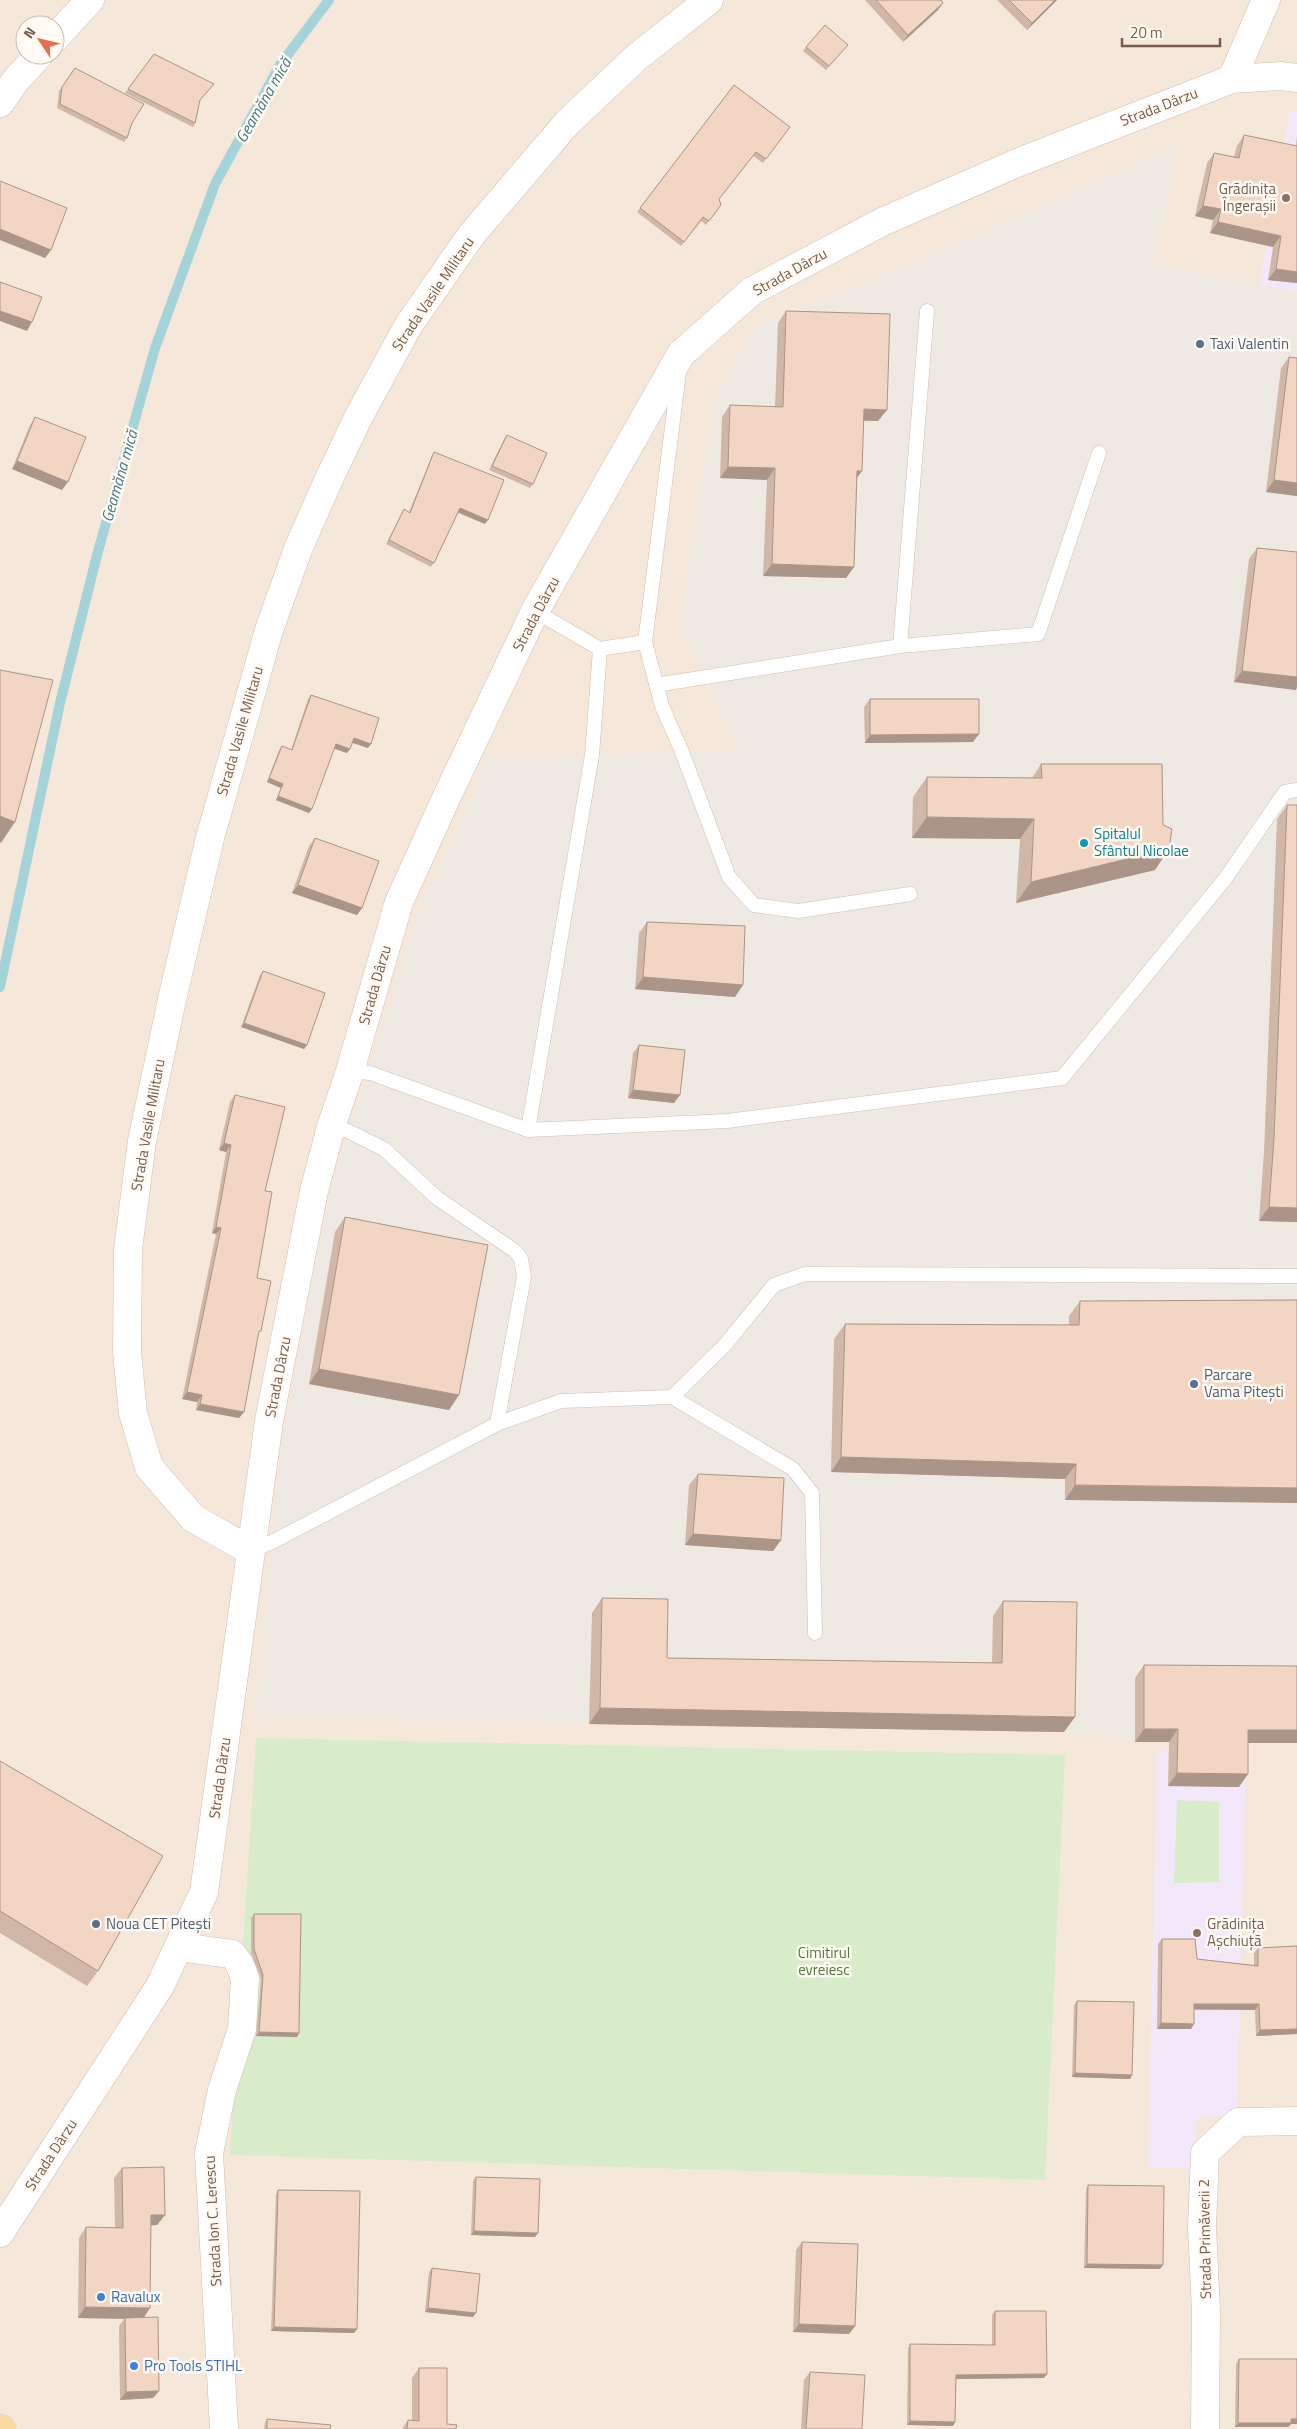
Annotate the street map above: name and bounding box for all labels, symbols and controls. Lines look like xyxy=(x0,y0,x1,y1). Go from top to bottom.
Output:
north arrow xyxy=(15,15,65,65)
scale bar xyxy=(1122,15,1220,47)
text: 20 m xyxy=(1130,21,1163,44)
text: N xyxy=(18,22,40,42)
water label: Geamăna mică xyxy=(229,51,298,147)
street label: Strada Dârzu xyxy=(1116,81,1201,132)
place label: Grădinița Îngerașii xyxy=(1219,177,1276,217)
marker: Grădinița Îngerașii xyxy=(1280,192,1292,204)
street label: Strada Vasile Militaru xyxy=(386,232,480,356)
street label: Strada Dârzu xyxy=(748,242,831,301)
place label: Taxi Valentin xyxy=(1210,332,1289,355)
marker: Taxi Valentin xyxy=(1194,338,1206,350)
water label: Geamăna mică xyxy=(94,425,144,525)
street label: Strada Dârzu xyxy=(506,572,565,655)
street label: Strada Vasile Militaru xyxy=(210,663,269,798)
place label: Spitalul Sfântul Nicolae xyxy=(1094,822,1189,862)
marker: Spitalul Sfântul Nicolae xyxy=(1078,837,1090,849)
street label: Strada Dârzu xyxy=(352,942,397,1027)
street label: Strada Vasile Militaru xyxy=(125,1057,170,1193)
street label: Strada Dârzu xyxy=(258,1335,297,1419)
place label: Parcare Vama Pitești xyxy=(1204,1363,1284,1403)
marker: Parcare Vama Pitești xyxy=(1188,1378,1200,1390)
street label: Strada Dârzu xyxy=(202,1736,237,1820)
place label: Noua CET Pitești xyxy=(106,1912,211,1935)
place label: Grădinița Așchiuță xyxy=(1207,1912,1265,1952)
marker: Noua CET Pitești xyxy=(90,1918,102,1930)
marker: Grădinița Așchiuță xyxy=(1191,1927,1203,1939)
park label: Cimitirul evreiesc xyxy=(798,1941,850,1981)
street label: Strada Dârzu xyxy=(19,2114,83,2195)
street label: Strada Ion C. Lerescu xyxy=(198,2155,227,2287)
street label: Strada Primăverii 2 xyxy=(1192,2179,1217,2299)
place label: Ravalux xyxy=(111,2285,161,2308)
marker: Ravalux xyxy=(95,2291,107,2303)
place label: Pro Tools STIHL xyxy=(144,2354,242,2377)
marker: Pro Tools STIHL xyxy=(128,2360,140,2372)

